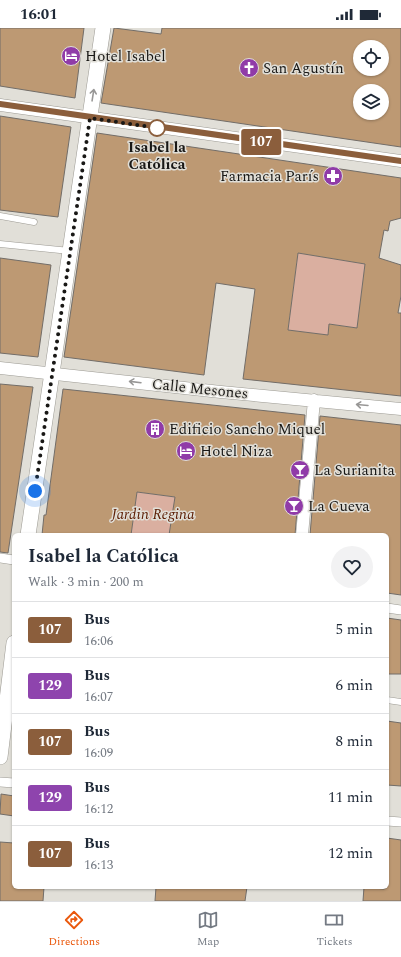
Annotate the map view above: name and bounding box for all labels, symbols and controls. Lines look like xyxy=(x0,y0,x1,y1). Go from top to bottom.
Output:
text: 16:01 xyxy=(20,3,58,26)
map controls xyxy=(353,40,389,120)
button: locate xyxy=(353,40,389,76)
hotel icon: Hotel Isabel xyxy=(60,45,82,67)
place label: Hotel Isabel xyxy=(85,45,166,68)
church icon: San Agustín xyxy=(238,57,260,79)
place label: San Agustín xyxy=(263,57,344,80)
button: layers xyxy=(353,84,389,120)
one-way arrow xyxy=(89,89,97,102)
marker: Isabel la Católica xyxy=(148,119,166,137)
line badge: 107 xyxy=(238,129,284,155)
text: 107 xyxy=(249,131,273,152)
place label: Isabel la Católica xyxy=(128,136,186,176)
place label: Farmacia París xyxy=(220,165,319,188)
pharmacy icon: Farmacia París xyxy=(322,165,344,187)
street label: Calle Mesones xyxy=(151,373,249,405)
one-way arrow xyxy=(129,378,142,386)
one-way arrow xyxy=(356,401,369,409)
building icon: Edificio Sancho Miquel xyxy=(144,418,166,440)
place label: Edificio Sancho Miquel xyxy=(169,418,325,441)
hotel icon: Hotel Niza xyxy=(175,440,197,462)
place label: Hotel Niza xyxy=(200,440,273,463)
bar icon: La Surianita xyxy=(289,459,311,481)
place label: La Surianita xyxy=(314,459,396,482)
your location xyxy=(25,481,45,501)
bar icon: La Cueva xyxy=(283,495,305,517)
place label: La Cueva xyxy=(308,495,370,518)
park label: Jardin Regina xyxy=(111,503,195,526)
text: Isabel la Católica xyxy=(28,542,179,571)
button: heart xyxy=(331,546,373,588)
text: Walk · 3 min · 200 m xyxy=(28,572,144,592)
text: Bus xyxy=(84,608,110,631)
text: 5 min xyxy=(335,618,373,641)
text: 107 xyxy=(38,619,62,640)
text: 16:06 xyxy=(84,631,113,651)
text: Bus xyxy=(84,664,110,687)
text: 6 min xyxy=(335,674,373,697)
text: 129 xyxy=(38,675,62,696)
text: 16:07 xyxy=(84,687,113,707)
text: Bus xyxy=(84,720,110,743)
text: 8 min xyxy=(335,730,373,753)
text: 107 xyxy=(38,731,62,752)
text: 16:09 xyxy=(84,743,113,763)
text: Bus xyxy=(84,776,110,799)
text: 11 min xyxy=(328,786,373,809)
text: 129 xyxy=(38,787,62,808)
text: 16:12 xyxy=(84,799,113,819)
text: Bus xyxy=(84,832,110,855)
text: 12 min xyxy=(328,842,373,865)
text: 107 xyxy=(38,843,62,864)
text: 16:13 xyxy=(84,855,113,875)
tab: Directions xyxy=(49,909,100,950)
tab: Map xyxy=(197,909,219,950)
tab: Tickets xyxy=(316,909,352,950)

